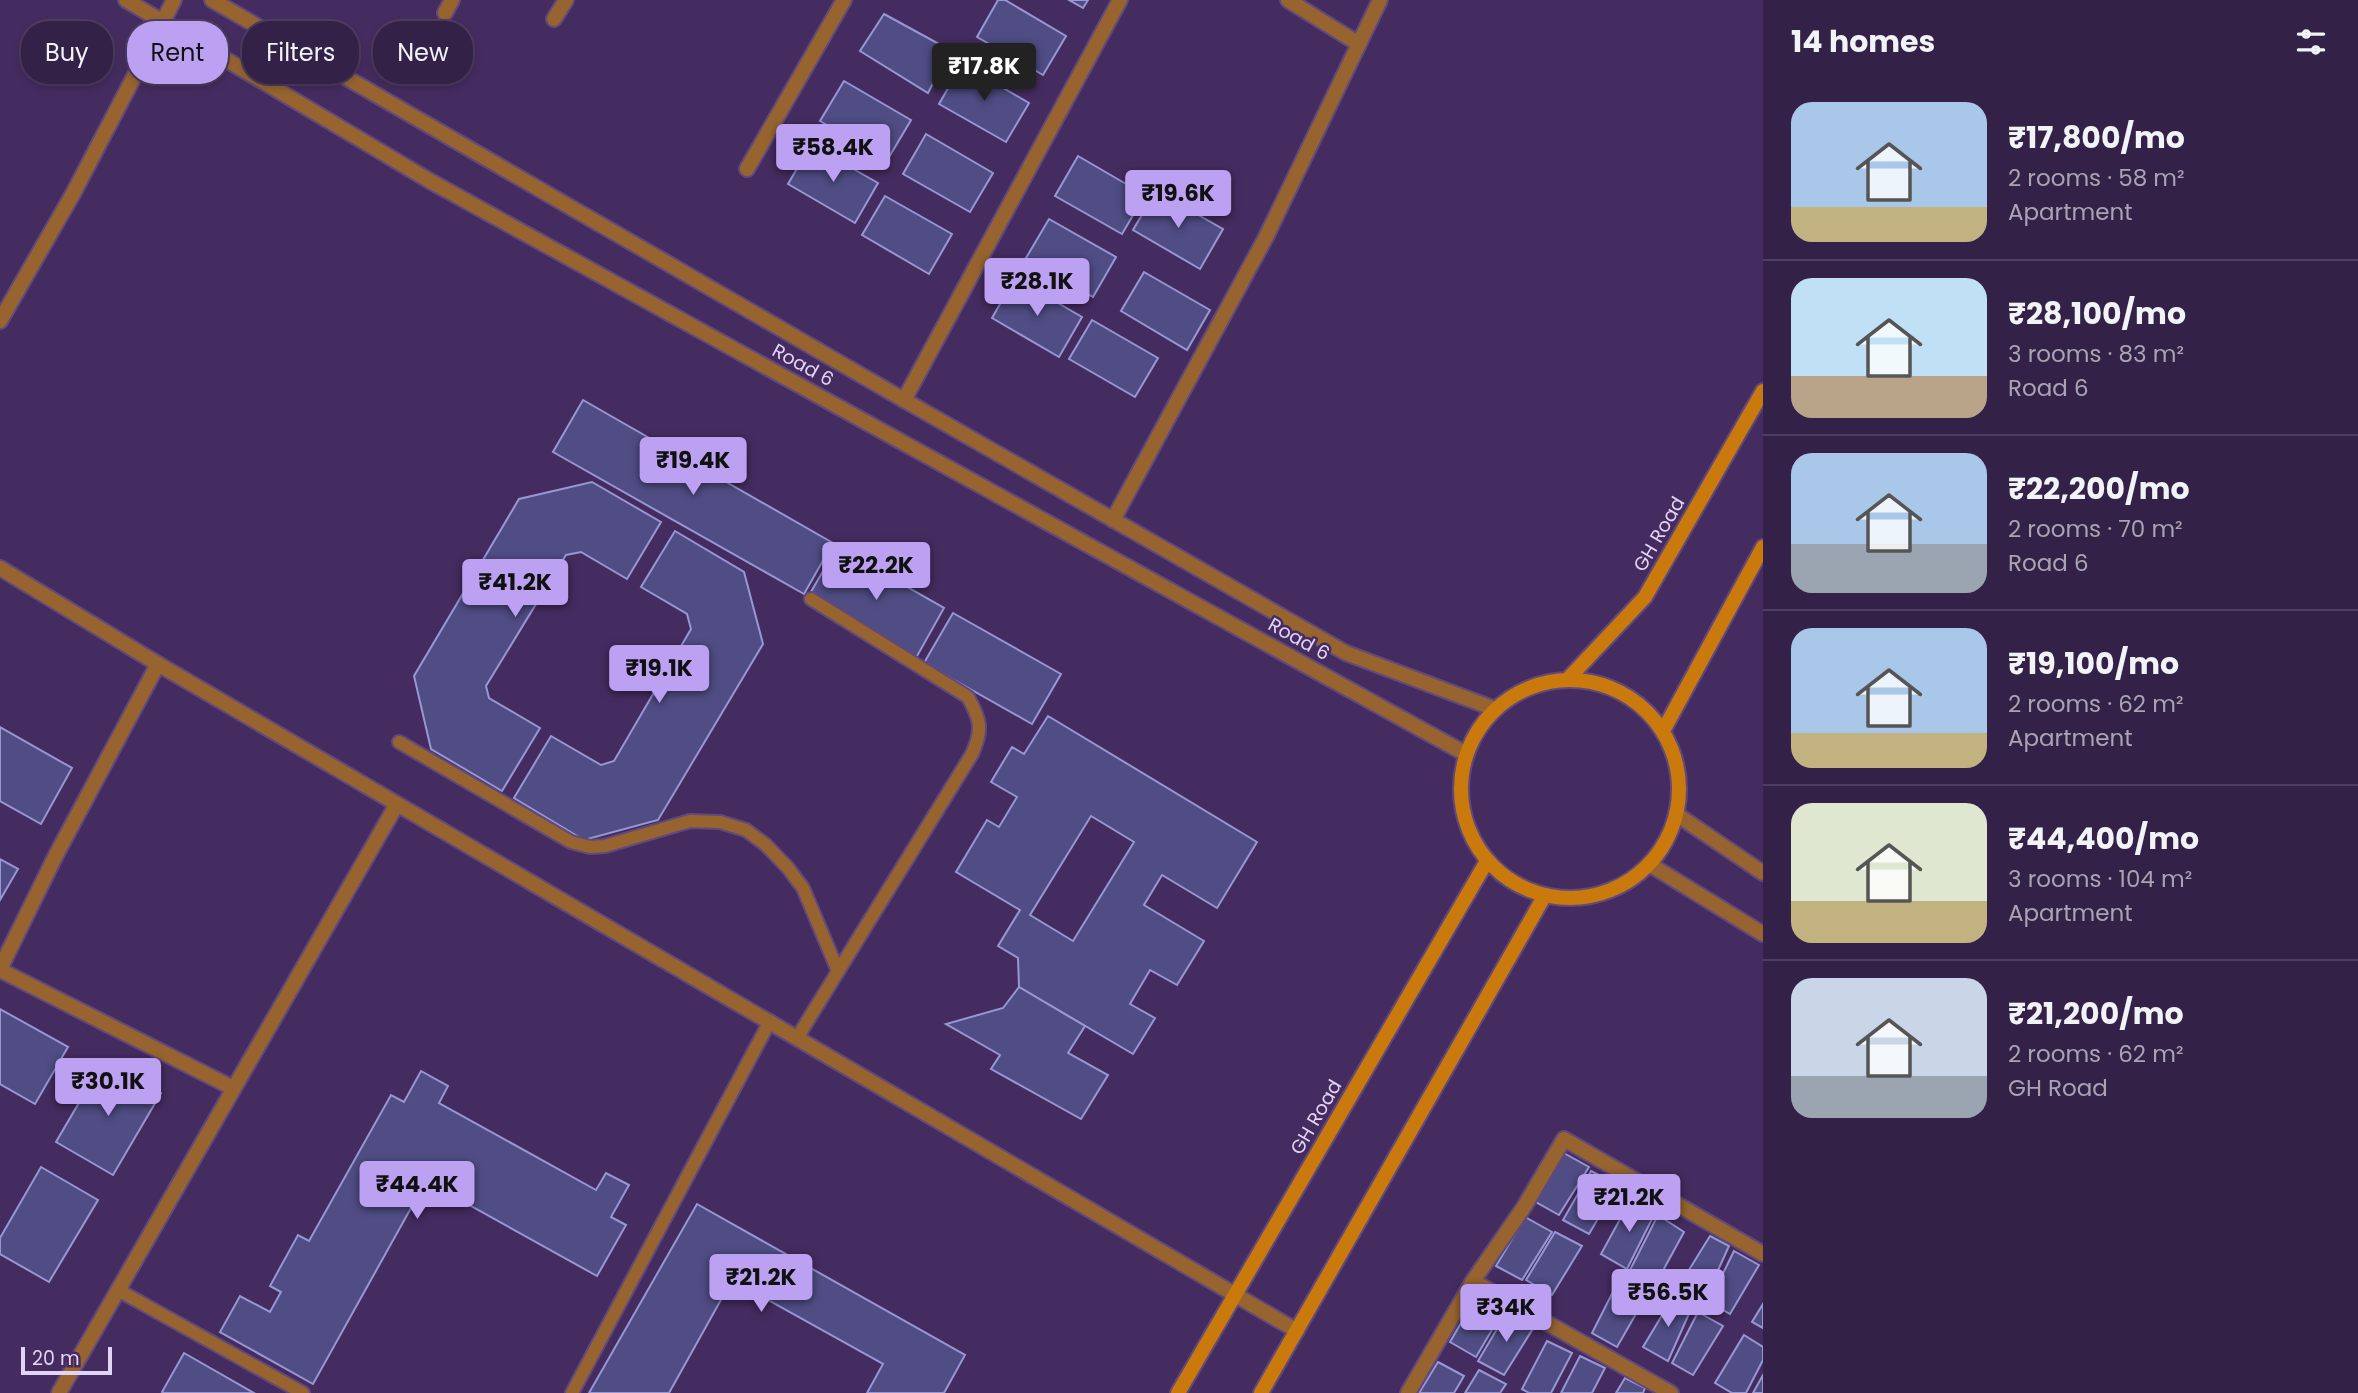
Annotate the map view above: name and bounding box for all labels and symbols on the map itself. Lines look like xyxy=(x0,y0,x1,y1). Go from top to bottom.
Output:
pin: ₹17.8K xyxy=(927,43,1041,103)
pin: ₹58.4K xyxy=(776,124,890,184)
pin: ₹19.6K xyxy=(1121,170,1235,230)
pin: ₹28.1K xyxy=(980,258,1094,318)
street label: Road 6 xyxy=(767,337,839,393)
pin: ₹19.4K xyxy=(636,438,750,497)
street label: GH Road xyxy=(1627,492,1691,576)
pin: ₹22.2K xyxy=(819,542,933,602)
pin: ₹41.2K xyxy=(458,560,572,619)
street label: Road 6 xyxy=(1263,611,1335,667)
pin: ₹19.1K xyxy=(602,646,716,705)
pin: ₹30.1K xyxy=(51,1058,165,1118)
street label: GH Road xyxy=(1284,1075,1348,1159)
pin: ₹44.4K xyxy=(360,1162,474,1221)
pin: ₹21.2K xyxy=(1572,1174,1686,1234)
pin: ₹21.2K xyxy=(704,1254,818,1314)
pin: ₹56.5K xyxy=(1611,1270,1725,1329)
pin: ₹34K xyxy=(1465,1284,1547,1344)
scale bar xyxy=(21,1344,112,1376)

